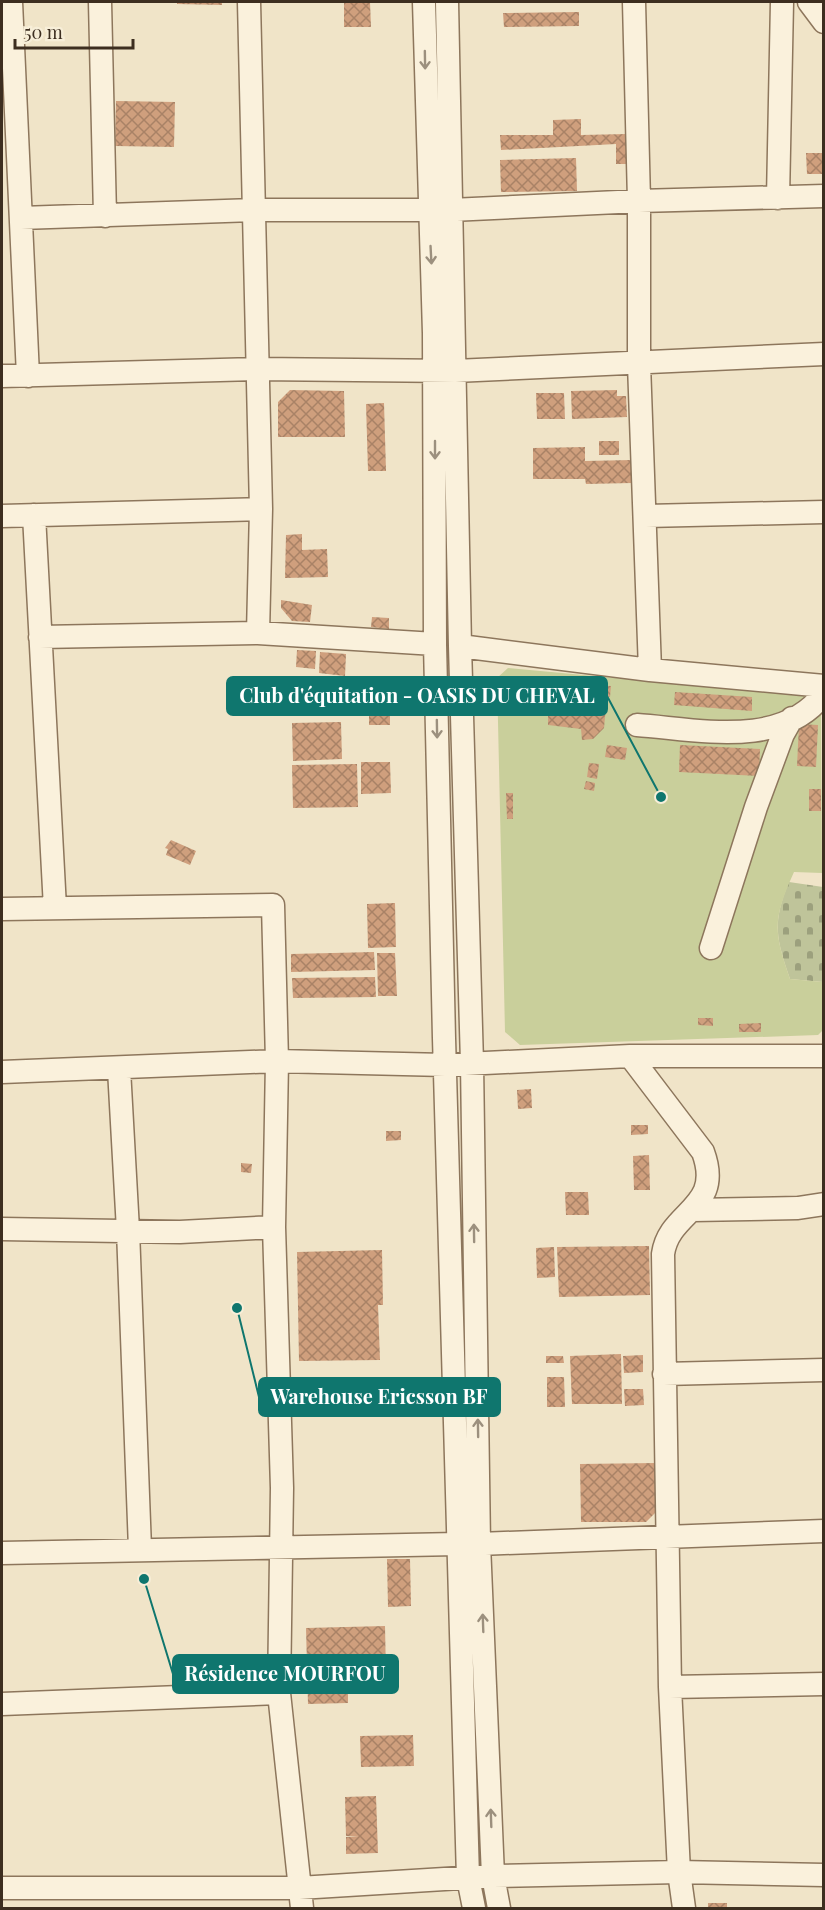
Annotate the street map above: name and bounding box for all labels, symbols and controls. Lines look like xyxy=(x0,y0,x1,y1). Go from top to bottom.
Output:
scale bar xyxy=(15,12,134,50)
text: 50 m xyxy=(24,20,63,44)
one-way arrow xyxy=(420,49,431,69)
one-way arrow xyxy=(425,244,436,264)
one-way arrow xyxy=(429,439,441,459)
callout: Club d'équitation - OASIS DU CHEVAL xyxy=(227,677,607,715)
text: Club d'équitation - OASIS DU CHEVAL xyxy=(239,681,595,708)
one-way arrow xyxy=(431,718,442,738)
one-way arrow xyxy=(469,1224,480,1244)
callout: Warehouse Ericsson BF xyxy=(259,1378,500,1416)
text: Warehouse Ericsson BF xyxy=(269,1382,488,1409)
one-way arrow xyxy=(472,1419,483,1439)
one-way arrow xyxy=(477,1613,488,1633)
callout: Résidence MOURFOU xyxy=(173,1655,398,1693)
text: Résidence MOURFOU xyxy=(184,1659,386,1686)
one-way arrow xyxy=(485,1808,496,1828)

